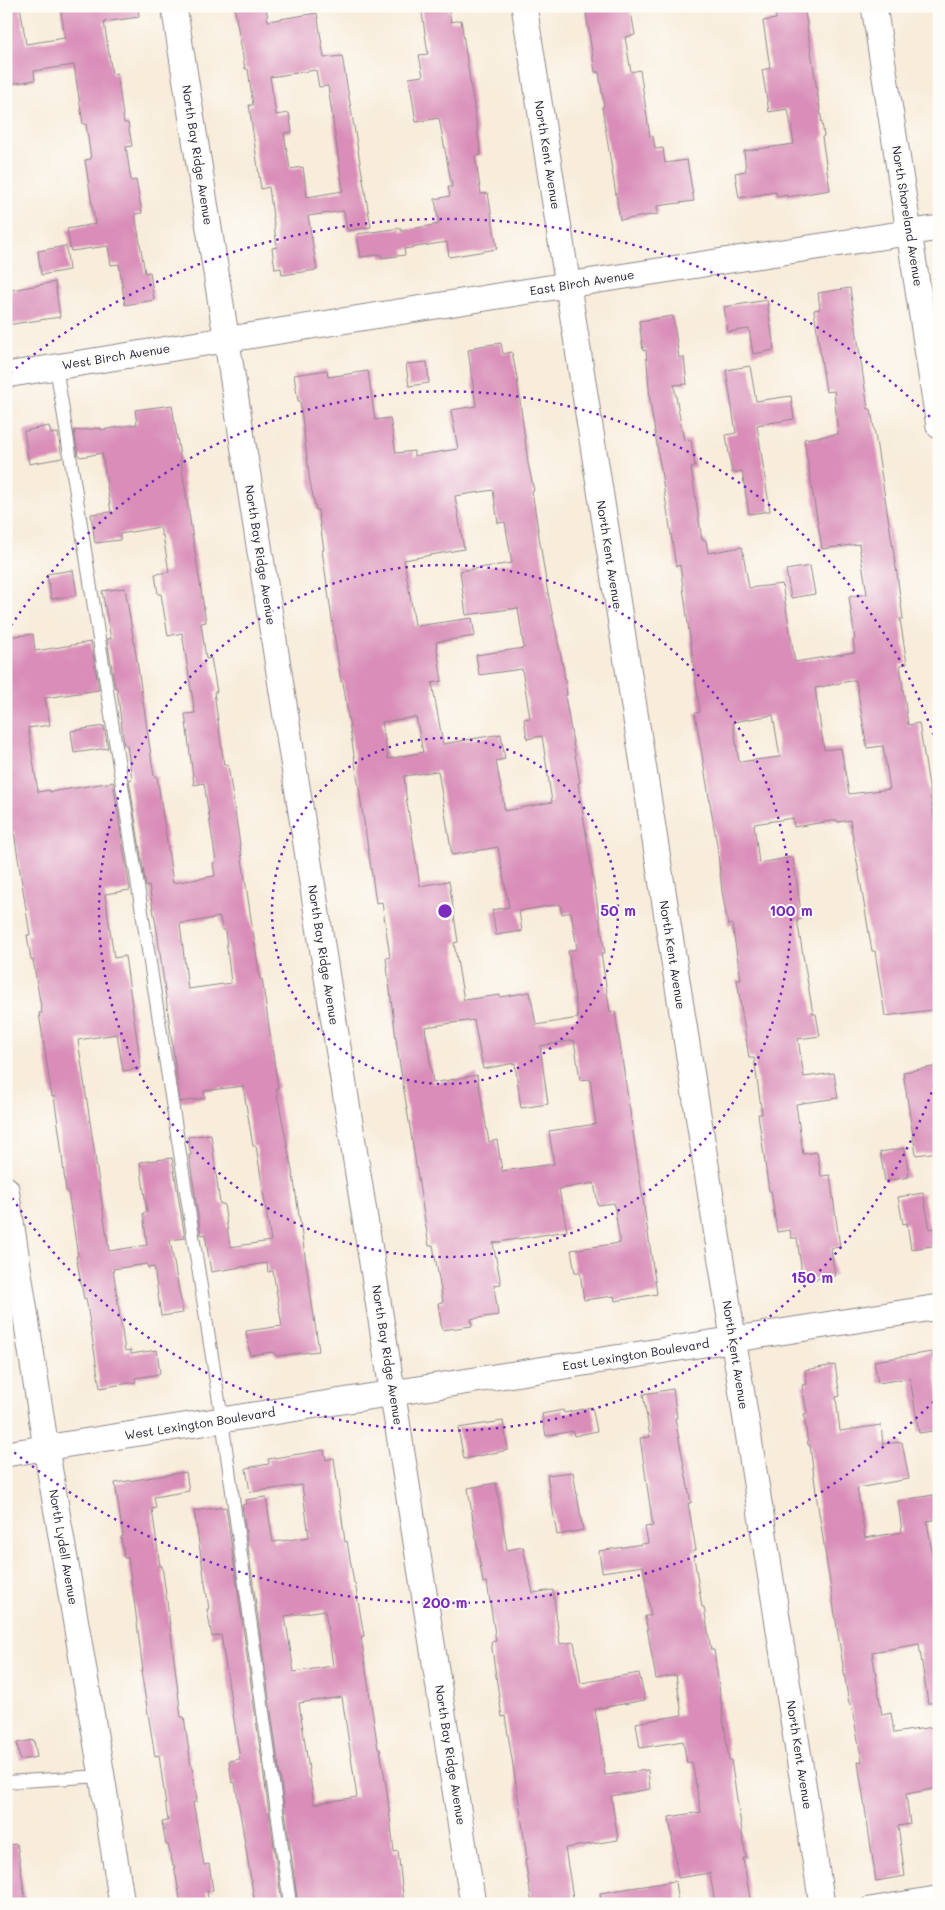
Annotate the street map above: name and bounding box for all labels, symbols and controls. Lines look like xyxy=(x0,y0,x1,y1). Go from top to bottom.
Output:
street label: North Bay Ridge Avenue xyxy=(179,84,217,226)
street label: North Kent Avenue xyxy=(531,99,564,210)
street label: North Shoreland Avenue xyxy=(889,144,927,287)
street label: East Birch Avenue xyxy=(528,266,635,298)
street label: West Birch Avenue xyxy=(61,340,171,372)
street label: North Bay Ridge Avenue xyxy=(242,484,280,626)
street label: North Kent Avenue xyxy=(593,499,626,610)
street label: North Bay Ridge Avenue xyxy=(305,884,343,1026)
street label: North Kent Avenue xyxy=(656,899,689,1010)
text: 50 m xyxy=(600,900,636,920)
text: 100 m xyxy=(769,900,813,920)
centre of rings xyxy=(436,902,454,920)
text: 150 m xyxy=(791,1267,833,1287)
street label: North Bay Ridge Avenue xyxy=(369,1284,407,1426)
street label: North Kent Avenue xyxy=(719,1299,752,1410)
street label: East Lexington Boulevard xyxy=(561,1334,711,1374)
street label: West Lexington Boulevard xyxy=(124,1403,277,1443)
street label: North Lydell Avenue xyxy=(46,1488,82,1606)
text: 200 m xyxy=(423,1592,468,1612)
street label: North Bay Ridge Avenue xyxy=(432,1684,470,1826)
street label: North Kent Avenue xyxy=(783,1699,816,1810)

